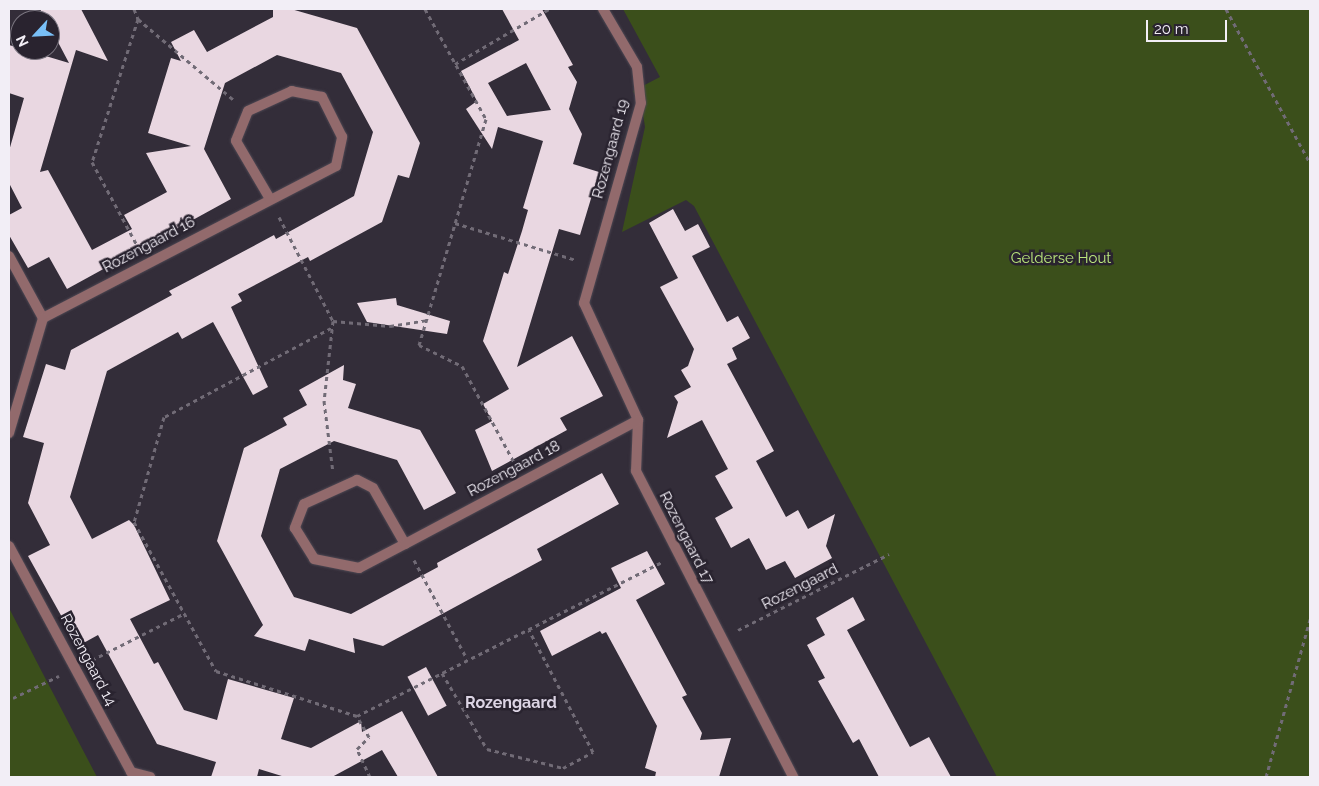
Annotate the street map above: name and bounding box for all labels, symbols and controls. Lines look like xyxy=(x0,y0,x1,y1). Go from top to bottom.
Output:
north arrow xyxy=(10,10,60,60)
scale bar xyxy=(1149,10,1230,42)
text: 20 m xyxy=(1154,20,1189,38)
text: N xyxy=(13,33,32,49)
street label: Rozengaard 19 xyxy=(589,97,633,201)
street label: Rozengaard 16 xyxy=(100,213,198,277)
park label: Gelderse Hout xyxy=(1011,250,1111,268)
street label: Rozengaard 18 xyxy=(465,437,563,501)
street label: Rozengaard 17 xyxy=(655,489,717,587)
street label: Rozengaard xyxy=(759,560,841,614)
street label: Rozengaard 14 xyxy=(56,611,120,709)
district label: Rozengaard xyxy=(465,693,557,713)

